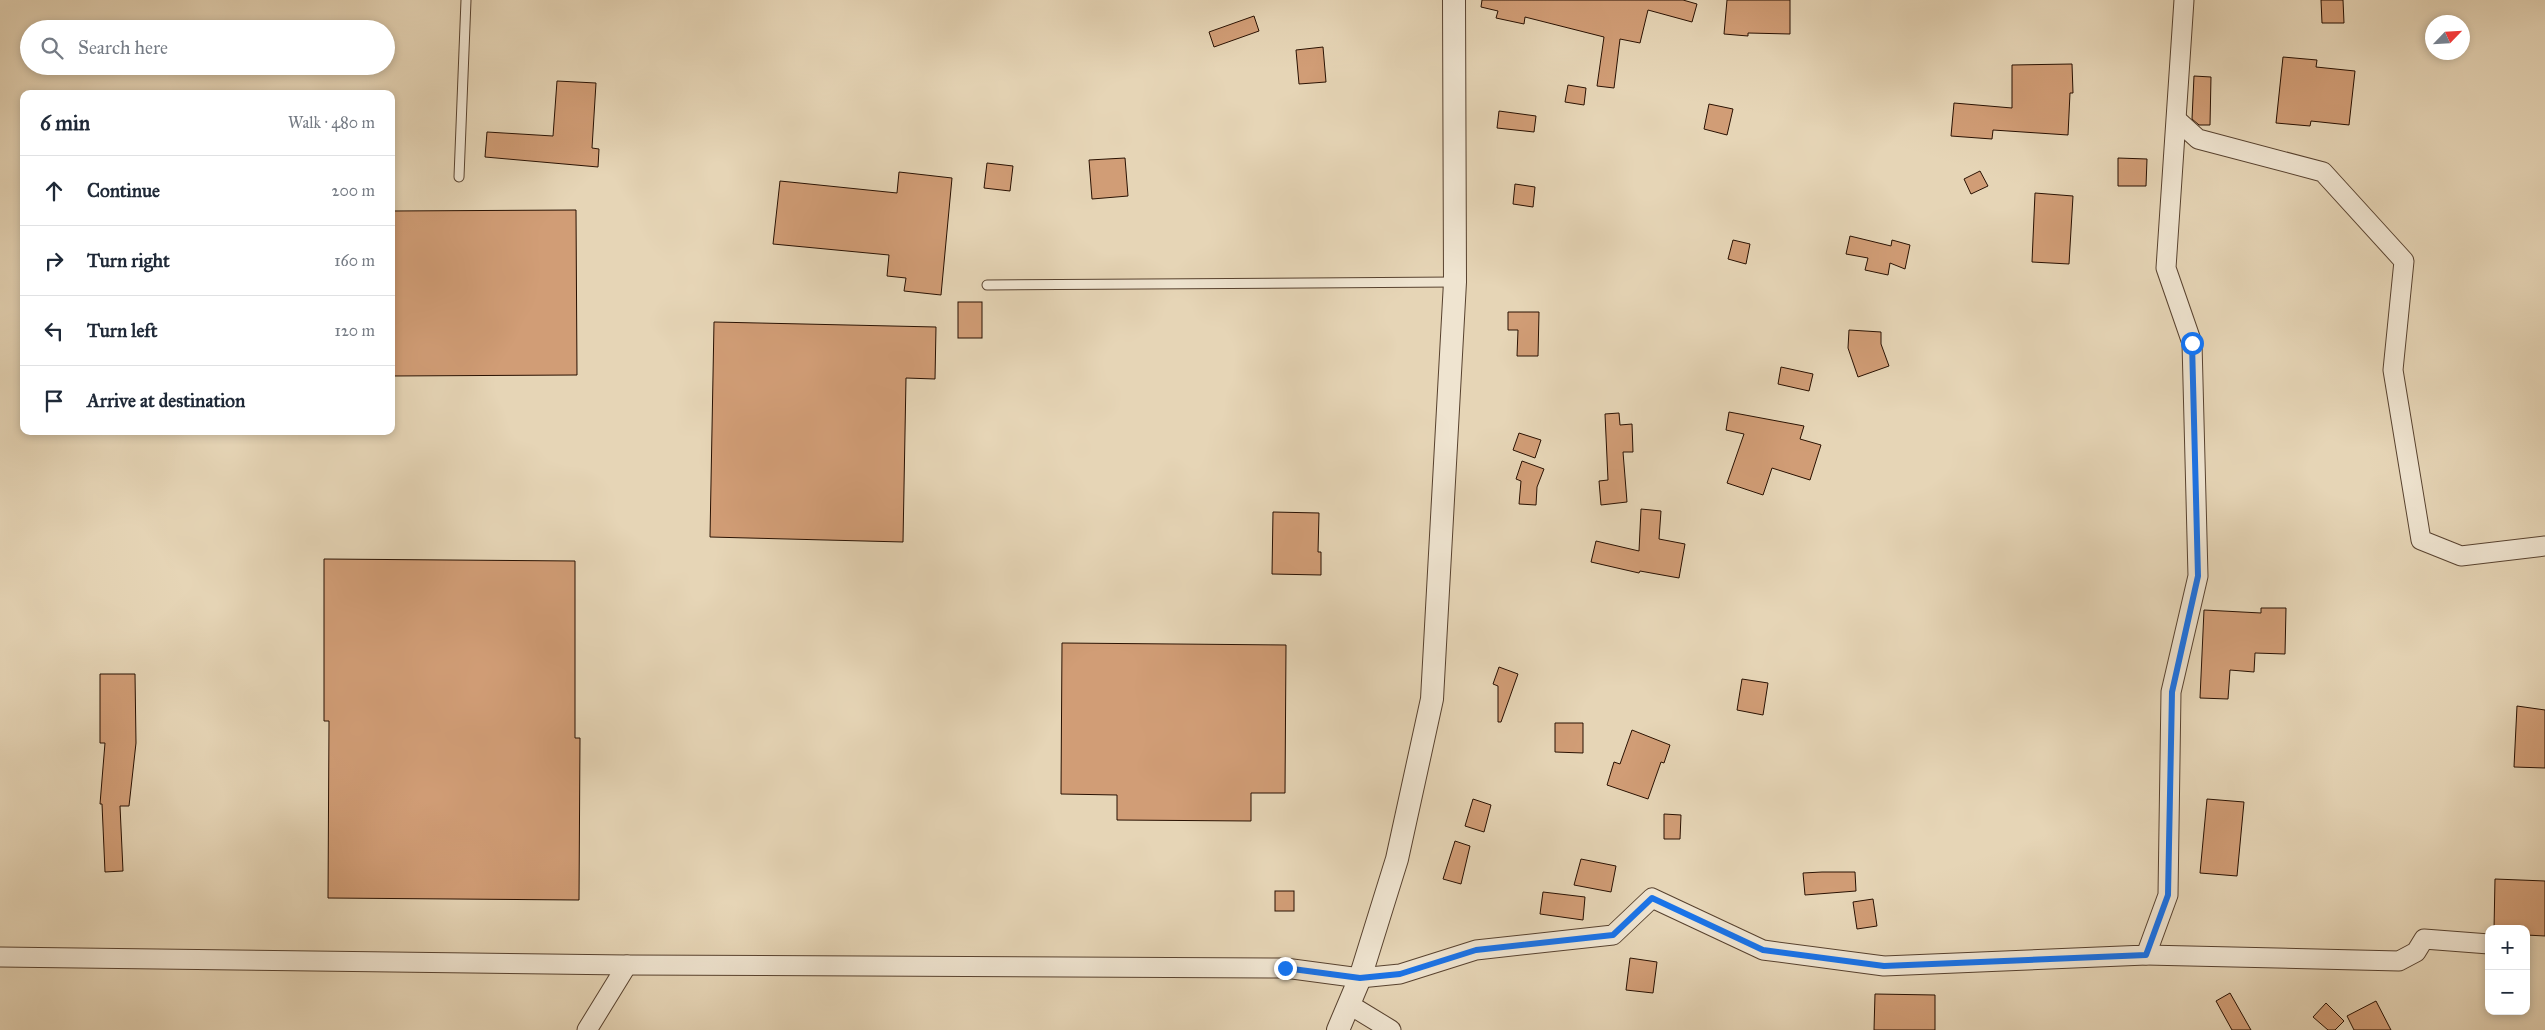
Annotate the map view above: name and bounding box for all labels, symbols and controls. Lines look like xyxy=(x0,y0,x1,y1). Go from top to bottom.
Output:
north arrow xyxy=(2425,15,2470,60)
search box xyxy=(20,20,395,75)
icon: search xyxy=(38,34,66,62)
text: Search here xyxy=(78,36,168,59)
text: 6 min xyxy=(40,110,90,136)
text: Walk · 480 m xyxy=(288,113,375,132)
icon: ahead xyxy=(40,177,68,205)
text: Continue xyxy=(87,179,160,202)
text: 200 m xyxy=(332,181,375,200)
icon: right xyxy=(40,247,68,275)
text: Turn right xyxy=(87,249,170,272)
text: 160 m xyxy=(334,251,375,270)
icon: left xyxy=(40,317,68,345)
text: Turn left xyxy=(87,319,157,342)
text: 120 m xyxy=(335,321,375,340)
route start xyxy=(2181,332,2204,355)
icon: arrive xyxy=(40,387,68,415)
text: Arrive at destination xyxy=(87,389,245,412)
map controls xyxy=(2485,925,2530,1015)
button: + xyxy=(2485,925,2530,970)
route end xyxy=(1274,957,1297,980)
button: − xyxy=(2485,970,2530,1015)

